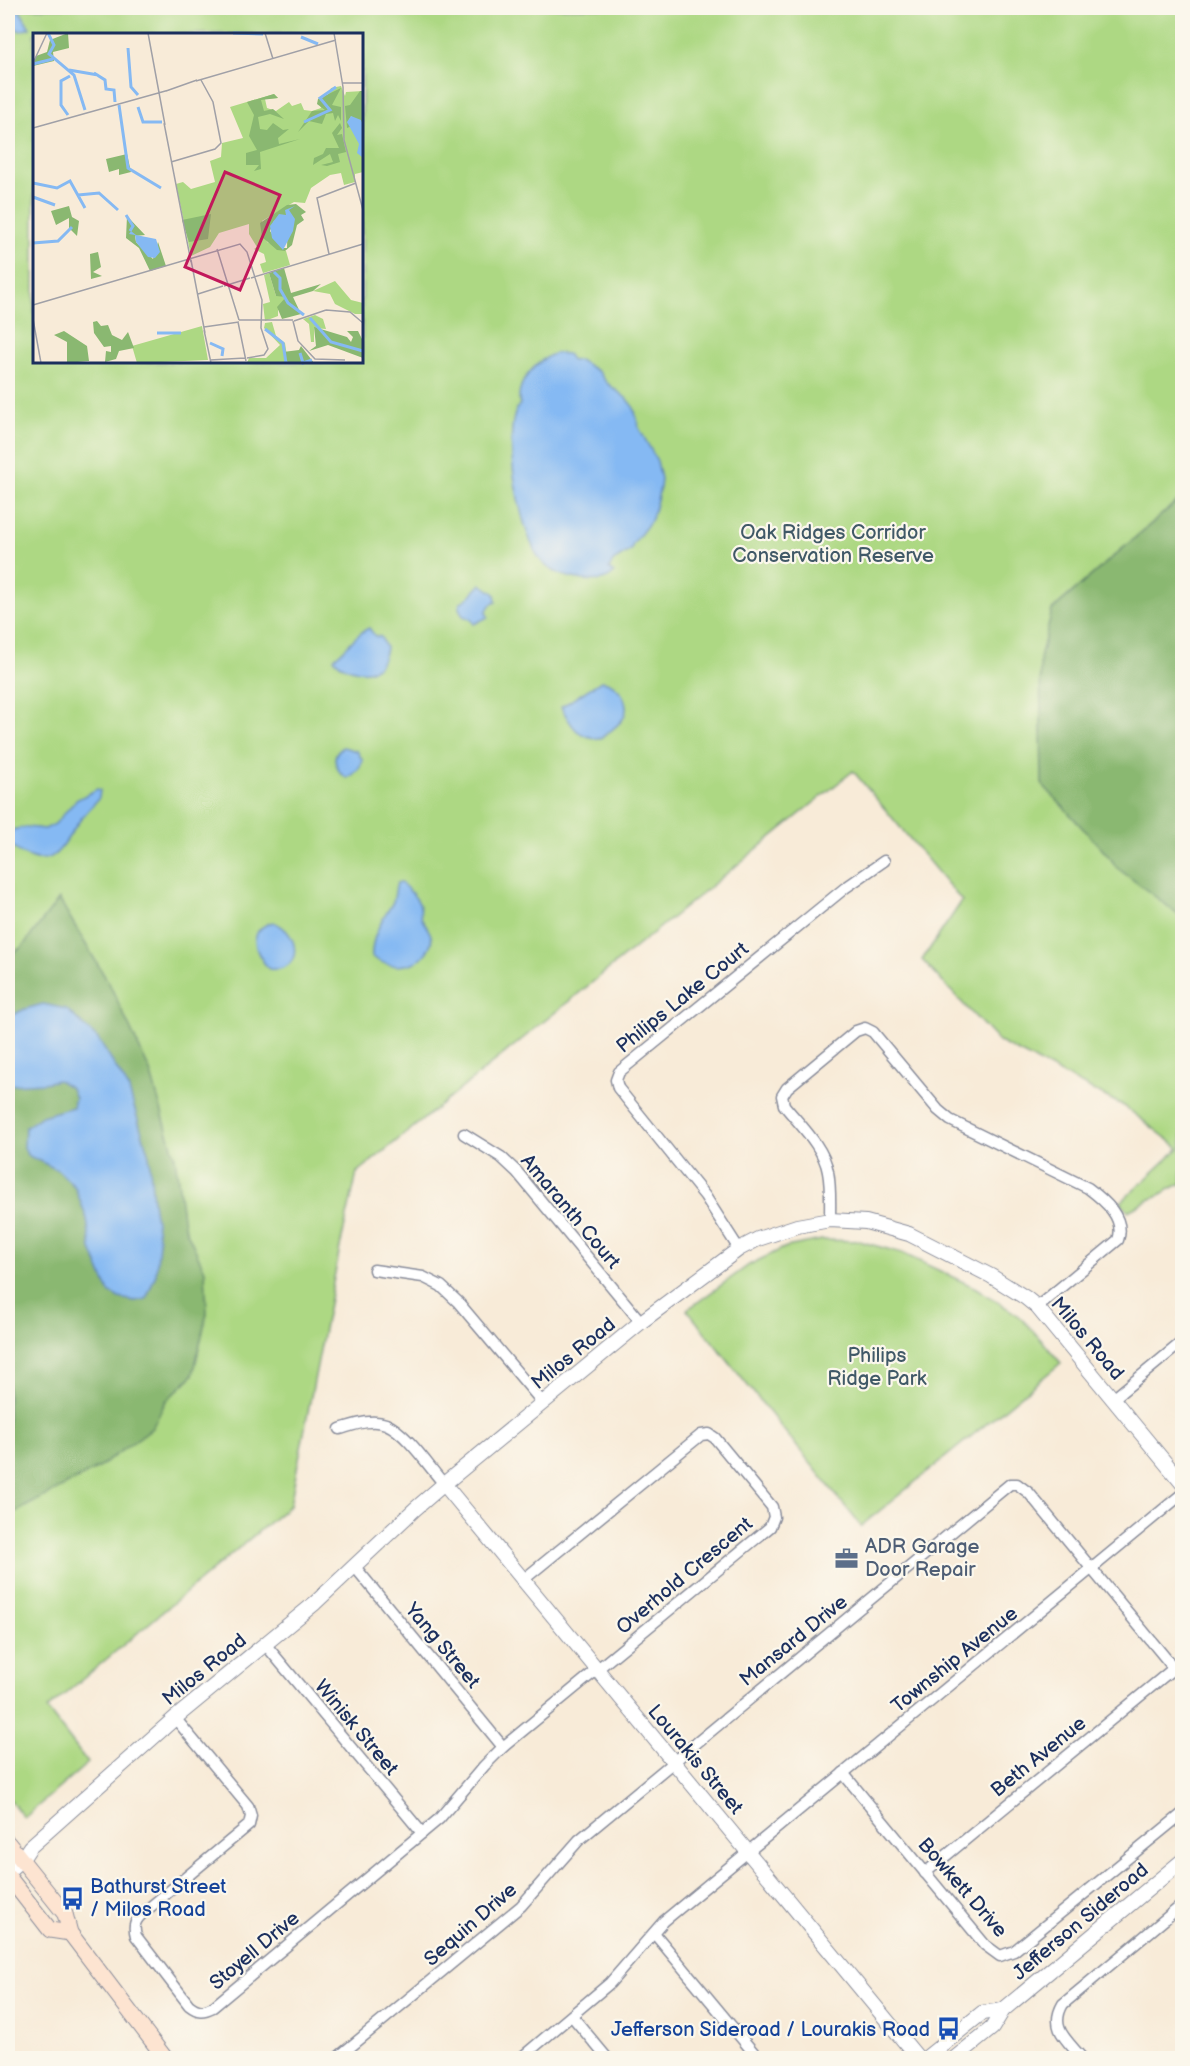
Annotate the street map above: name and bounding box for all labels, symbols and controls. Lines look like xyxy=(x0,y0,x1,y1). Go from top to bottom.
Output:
inset map xyxy=(33,33,363,363)
park label: Oak Ridges Corridor Conservation Reserve xyxy=(732,521,934,568)
street label: Philips Lake Court xyxy=(612,937,754,1059)
street label: Amaranth Court xyxy=(515,1149,625,1274)
street label: Milos Road xyxy=(1045,1292,1129,1385)
street label: Milos Road xyxy=(527,1313,621,1395)
park label: Philips Ridge Park xyxy=(827,1344,927,1391)
street label: Overhold Crescent xyxy=(612,1512,757,1640)
place label: ADR Garage Door Repair xyxy=(865,1535,979,1582)
office icon: ADR Garage Door Repair xyxy=(834,1545,860,1571)
street label: Mansard Drive xyxy=(735,1590,852,1692)
street label: Yang Street xyxy=(399,1597,485,1693)
street label: Township Avenue xyxy=(887,1601,1023,1718)
street label: Milos Road xyxy=(158,1629,252,1711)
street label: Winisk Street xyxy=(309,1675,403,1780)
street label: Lourakis Street xyxy=(642,1700,748,1819)
street label: Beth Avenue xyxy=(986,1711,1091,1802)
street label: Bowkett Drive xyxy=(912,1833,1012,1943)
street label: Jefferson Sideroad xyxy=(1008,1858,1153,1985)
place label: Bathurst Street / Milos Road xyxy=(90,1875,226,1922)
street label: Sequin Drive xyxy=(419,1878,522,1972)
bus stop icon: Bathurst Street / Milos Road xyxy=(59,1885,85,1911)
street label: Stoyell Drive xyxy=(205,1906,305,1995)
bus stop icon: Jefferson Sideroad / Lourakis Road xyxy=(935,2016,961,2042)
place label: Jefferson Sideroad / Lourakis Road xyxy=(611,2018,930,2042)

